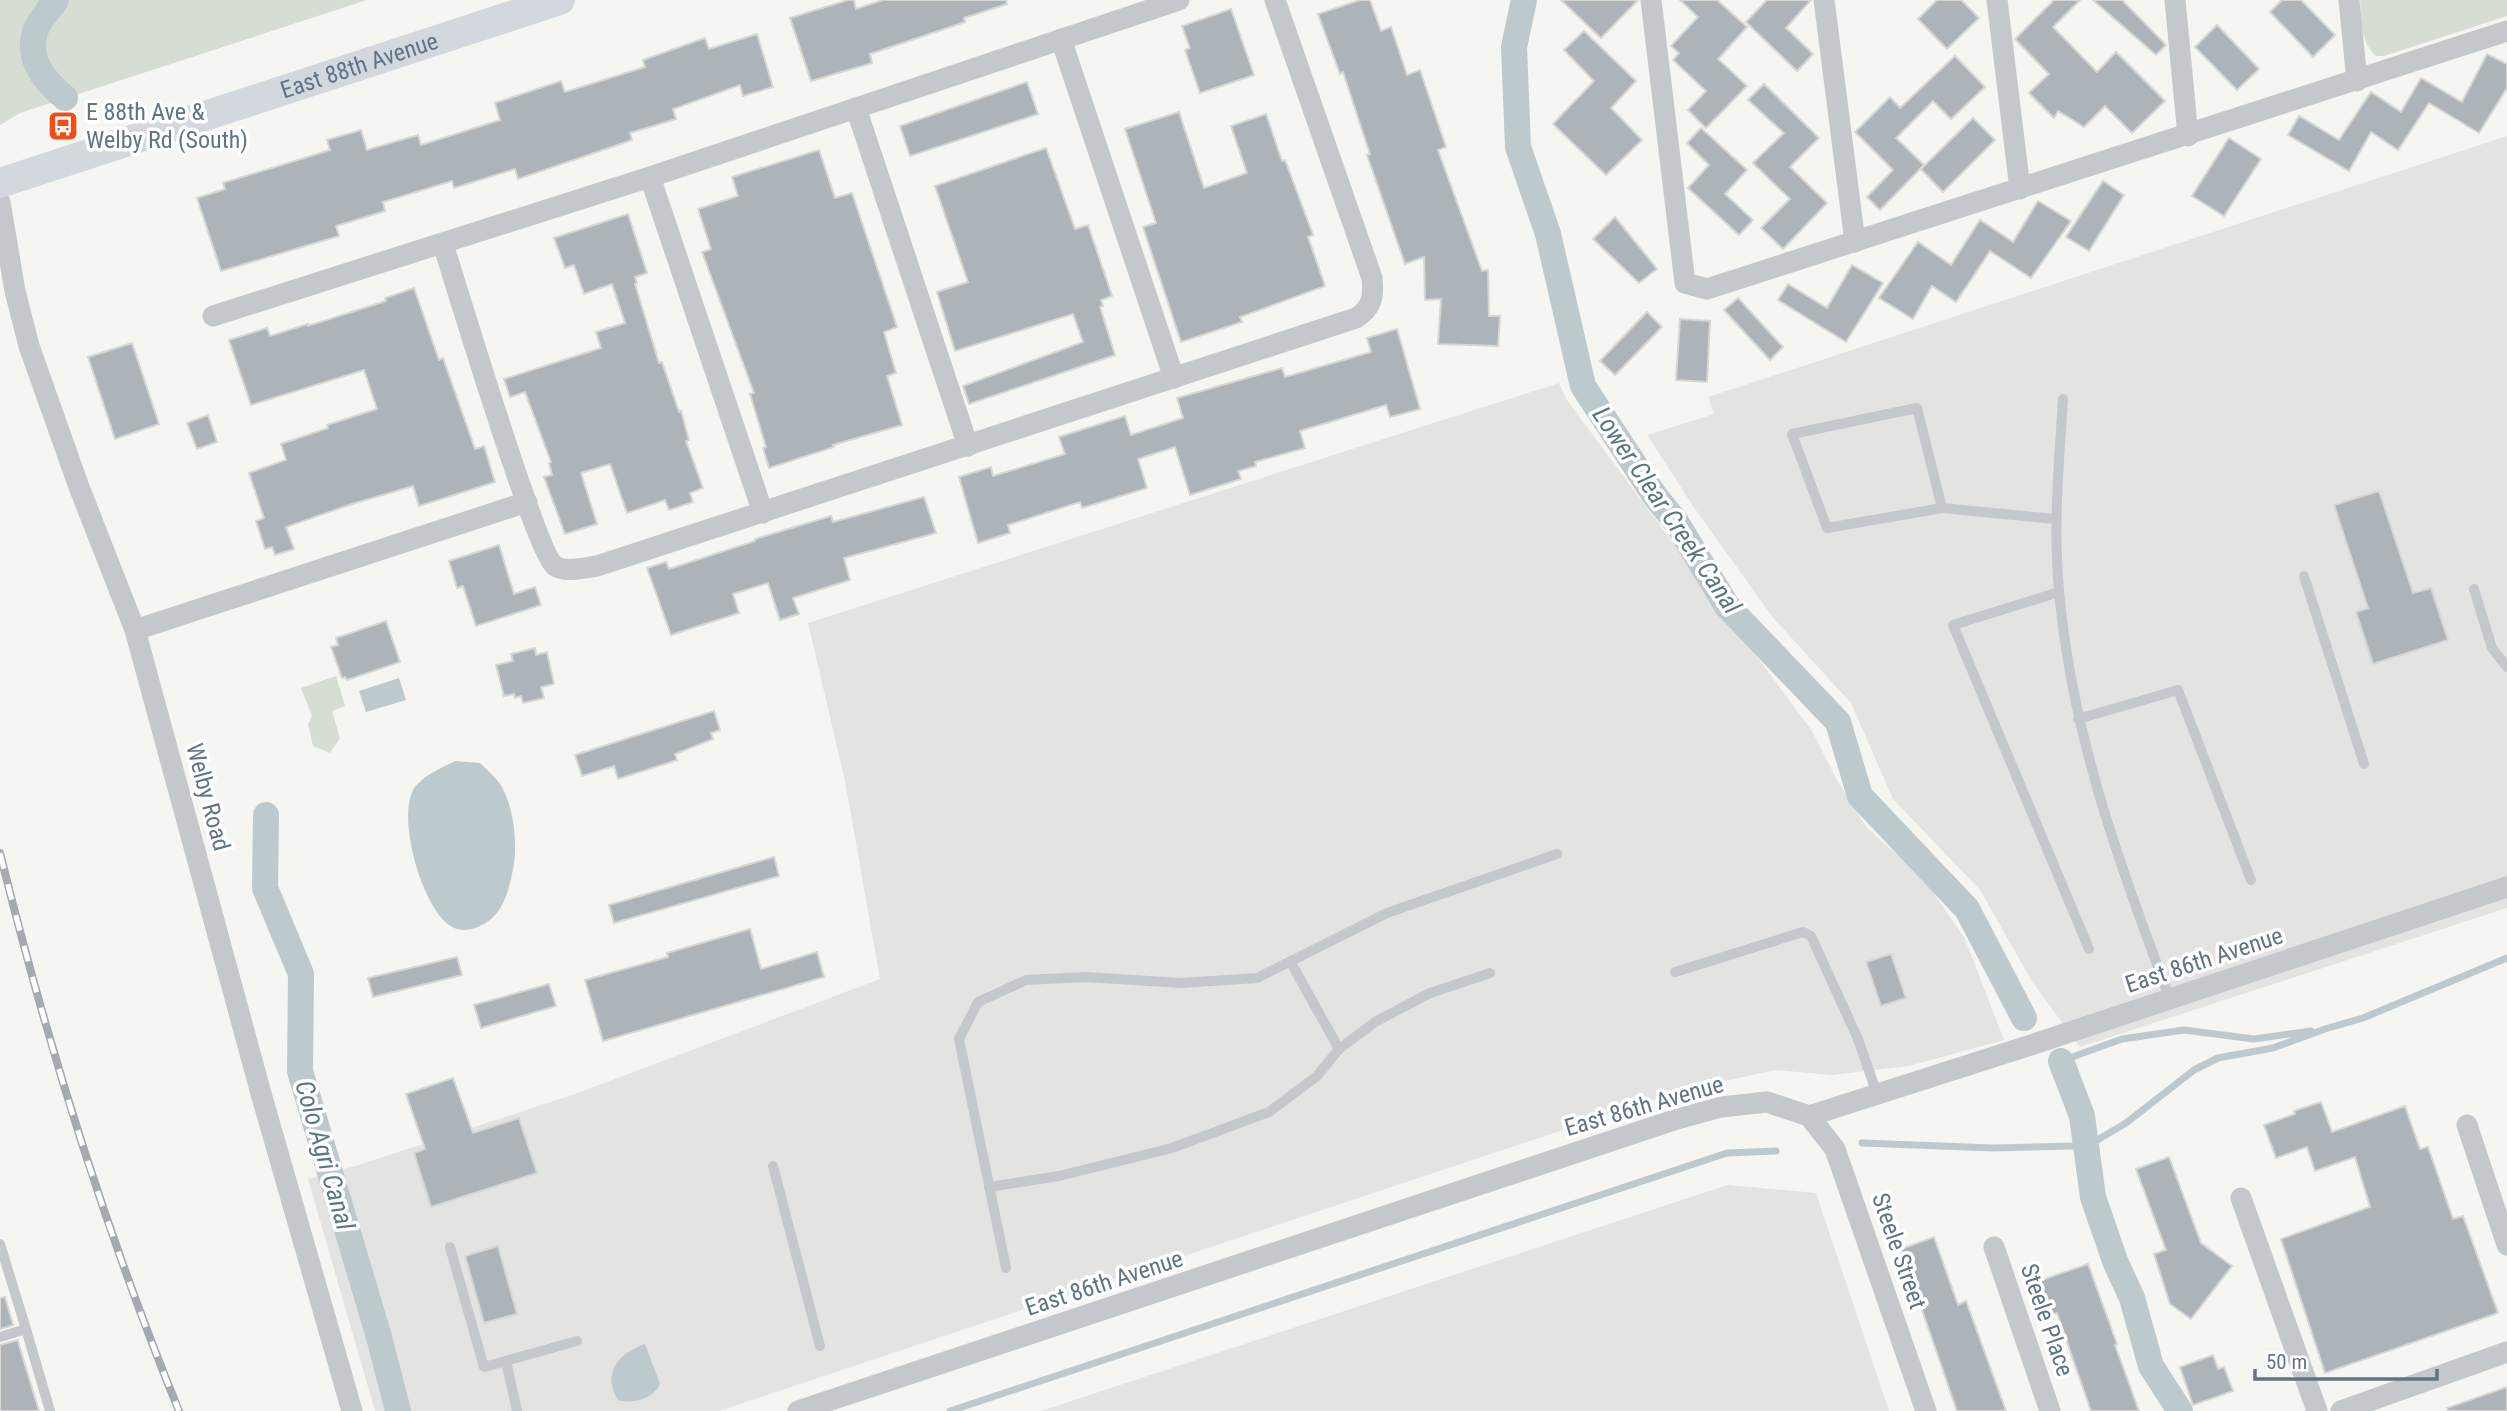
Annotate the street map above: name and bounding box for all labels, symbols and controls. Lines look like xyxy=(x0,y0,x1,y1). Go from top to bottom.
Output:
street label: East 88th Avenue xyxy=(277,27,442,104)
place label: E 88th Ave & Welby Rd (South) xyxy=(86,98,248,154)
bus stop icon: E 88th Ave & Welby Rd (South) xyxy=(46,109,80,143)
water label: Lower Clear Creek Canal xyxy=(1587,401,1748,620)
street label: Welby Road xyxy=(180,740,236,854)
street label: East 86th Avenue xyxy=(2122,921,2286,999)
street label: East 86th Avenue xyxy=(1561,1070,1727,1142)
water label: Colo Agri Canal xyxy=(289,1077,361,1234)
street label: Steele Street xyxy=(1866,1189,1932,1313)
street label: East 86th Avenue xyxy=(1022,1244,1186,1322)
street label: Steele Place xyxy=(2015,1260,2079,1380)
scale bar xyxy=(2255,1338,2437,1382)
text: 50 m xyxy=(2266,1350,2307,1374)

